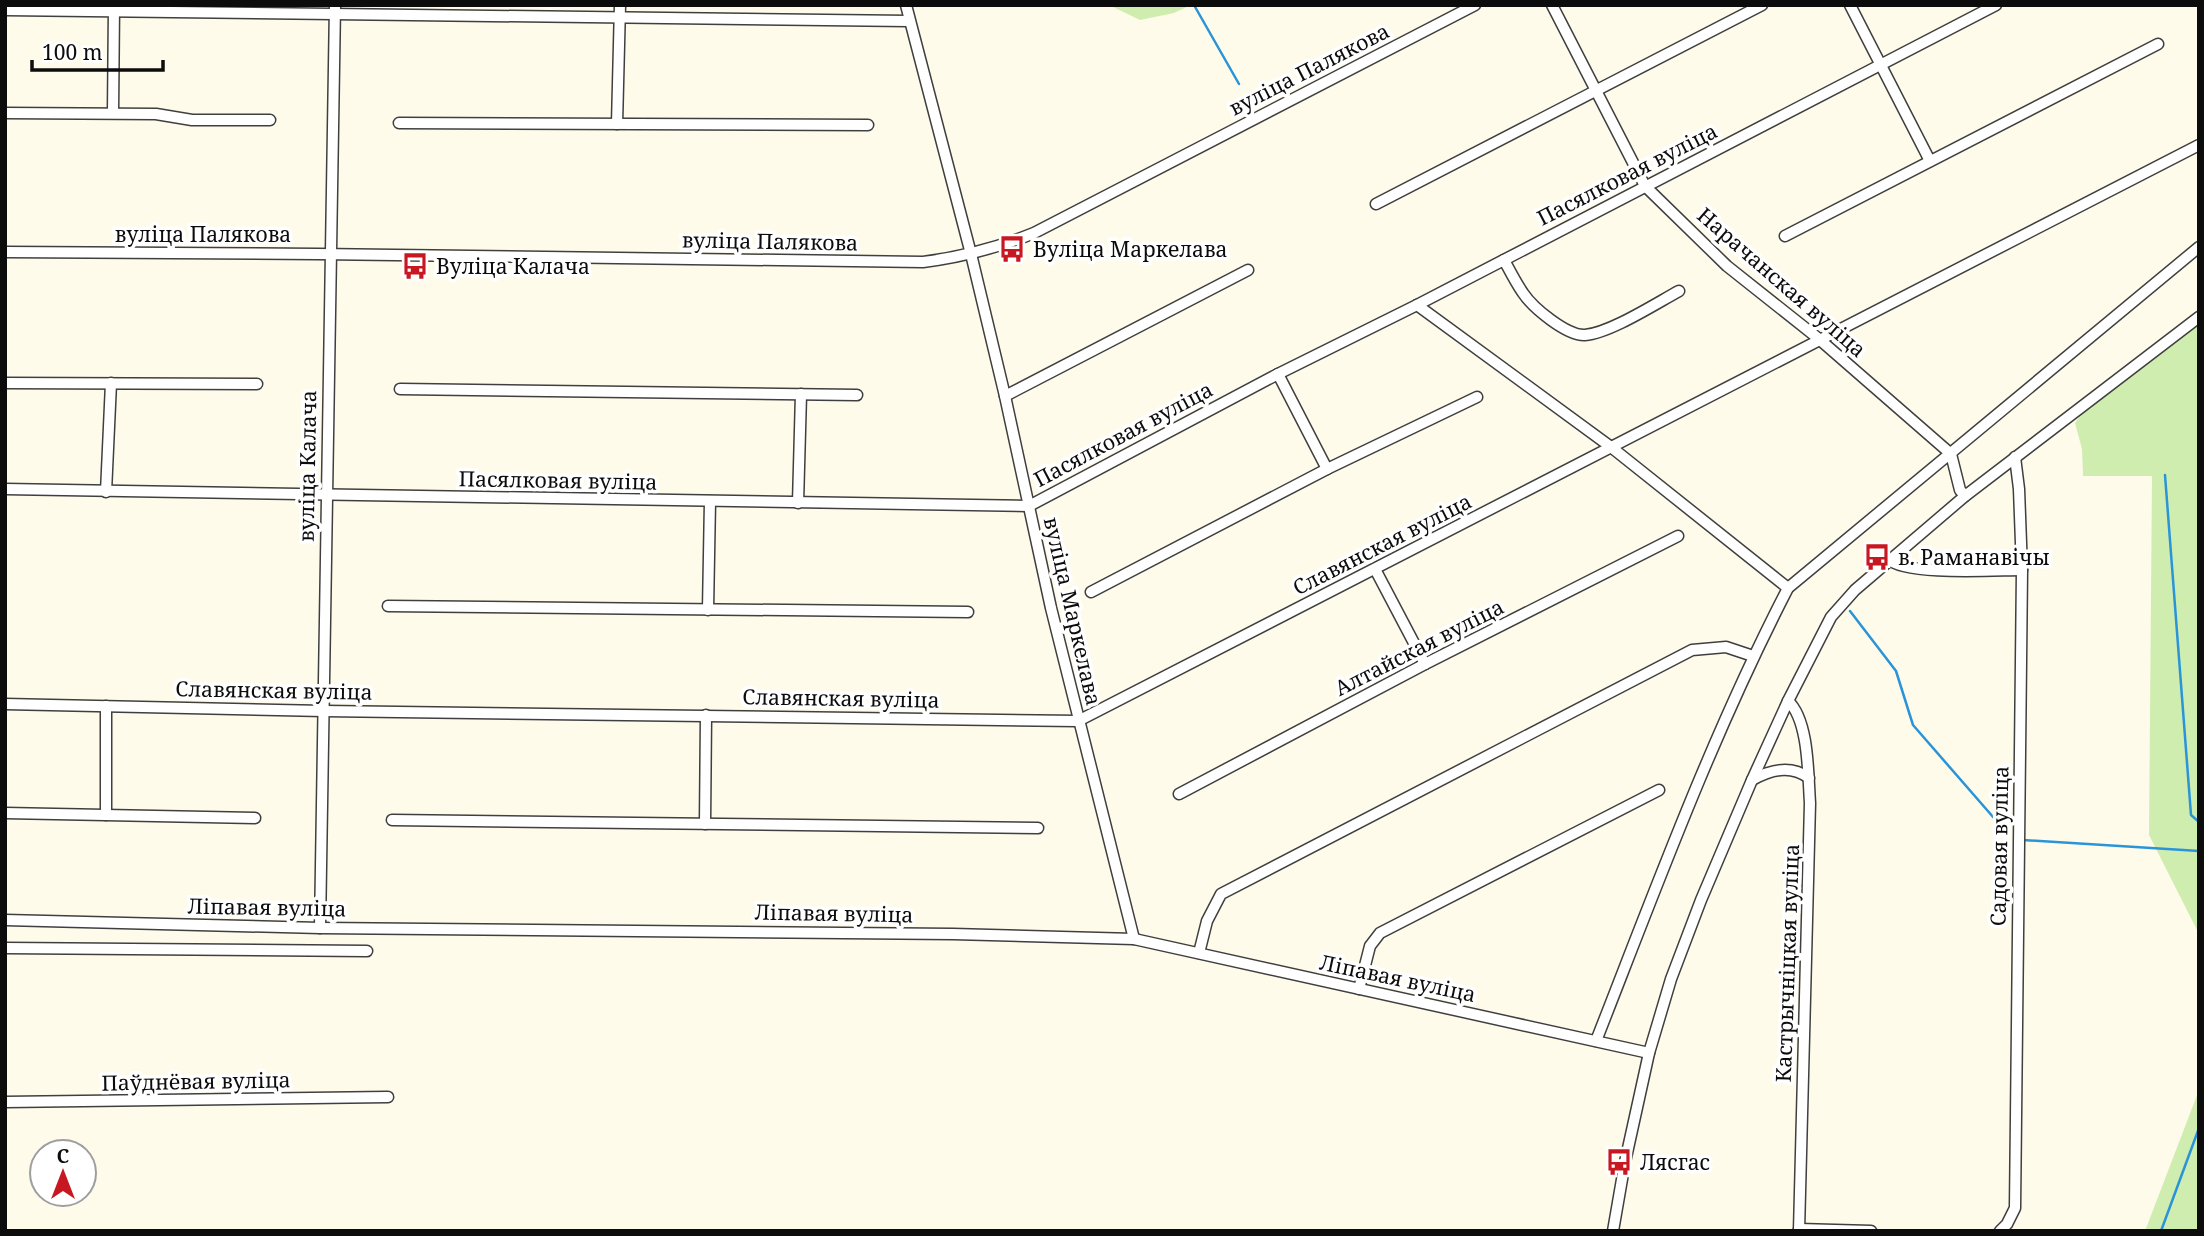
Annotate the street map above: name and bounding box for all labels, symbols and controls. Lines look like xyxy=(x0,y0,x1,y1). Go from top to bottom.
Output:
street label: вуліца Палякова xyxy=(1224,16,1394,122)
scale bar xyxy=(32,28,163,72)
text: 100 m xyxy=(42,38,103,66)
street label: Пасялковая вуліца xyxy=(1532,116,1722,232)
street label: Нарачанская вуліца xyxy=(1692,201,1872,363)
street label: вуліца Палякова xyxy=(115,220,291,248)
street label: вуліца Палякова xyxy=(682,225,858,257)
bus stop icon: Вуліца Маркелава xyxy=(997,234,1027,264)
place label: Вуліца Маркелава xyxy=(1033,235,1228,263)
bus stop icon: Вуліца Калача xyxy=(400,251,430,281)
place label: Вуліца Калача xyxy=(436,252,590,280)
street label: Пасялковая вуліца xyxy=(1029,375,1217,493)
street label: вуліца Калача xyxy=(292,390,322,542)
street label: Пасялковая вуліца xyxy=(458,464,658,496)
street label: Славянская вуліца xyxy=(1288,487,1476,601)
street label: вуліца Маркелава xyxy=(1038,514,1108,708)
bus stop icon: в. Раманавічы xyxy=(1862,542,1892,572)
place label: в. Раманавічы xyxy=(1898,543,2050,571)
street label: Алтайская вуліца xyxy=(1329,592,1509,702)
street label: Славянская вуліца xyxy=(175,674,373,706)
street label: Славянская вуліца xyxy=(742,682,940,714)
street label: Садовая вуліца xyxy=(1984,766,2014,926)
street label: Кастрычніцкая вуліца xyxy=(1769,843,1805,1083)
street label: Ліпавая вуліца xyxy=(187,892,347,922)
street label: Ліпавая вуліца xyxy=(754,898,914,928)
street label: Ліпавая вуліца xyxy=(1317,948,1479,1008)
street label: Паўднёвая вуліца xyxy=(101,1065,291,1097)
north arrow xyxy=(28,1138,98,1208)
text: С xyxy=(57,1143,69,1169)
bus stop icon: Лясгас xyxy=(1604,1147,1634,1177)
place label: Лясгас xyxy=(1640,1148,1710,1176)

